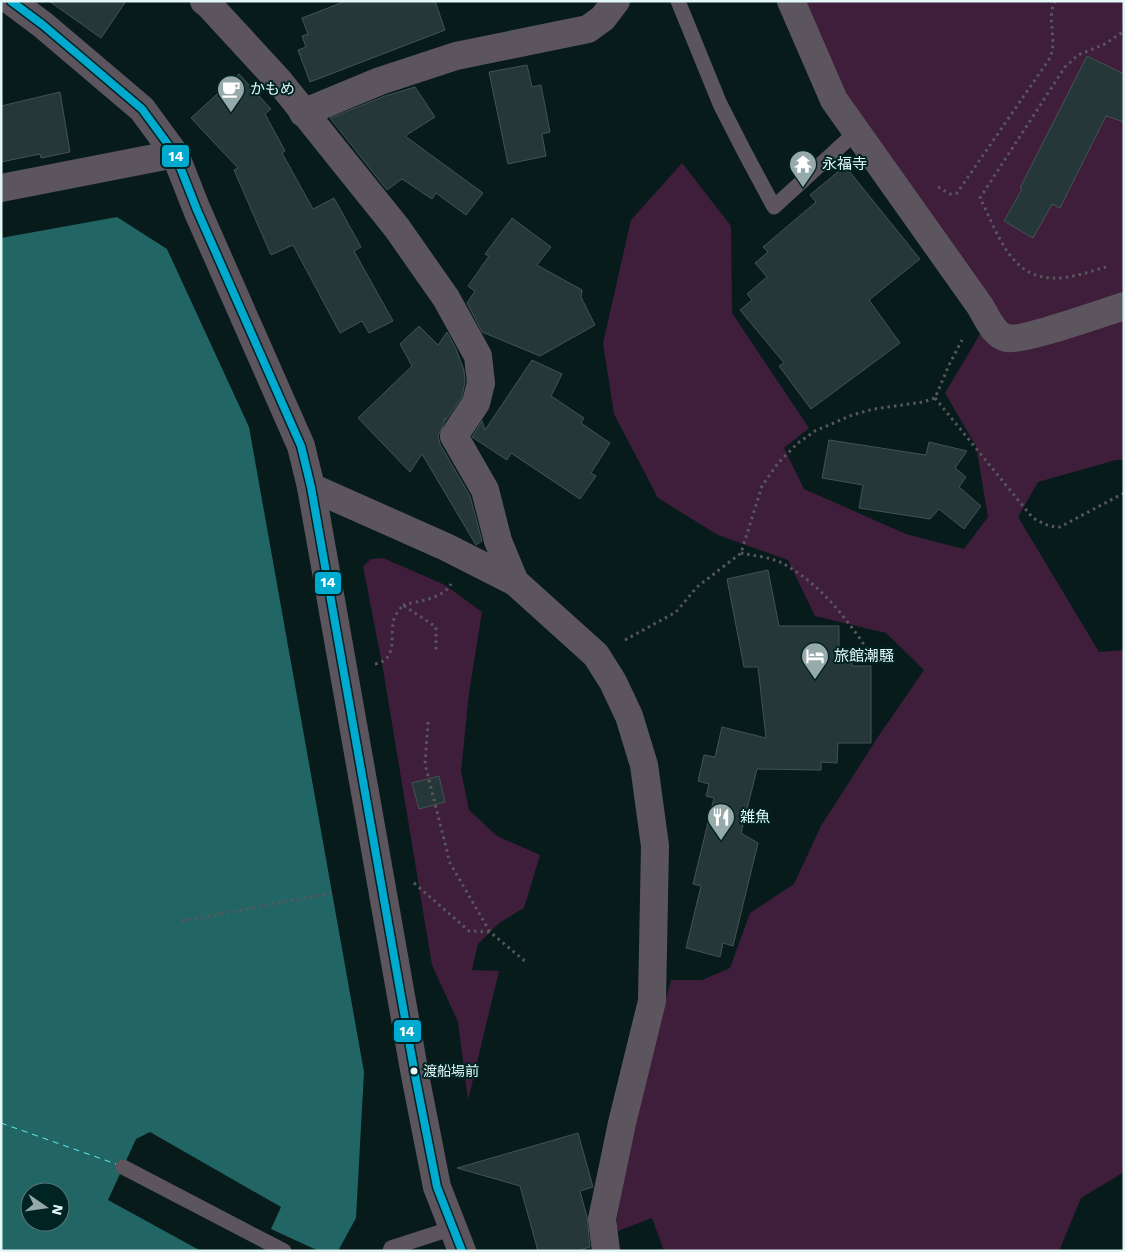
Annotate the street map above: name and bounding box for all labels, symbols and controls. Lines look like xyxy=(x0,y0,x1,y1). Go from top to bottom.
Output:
cafe icon: かもめ xyxy=(216,74,246,113)
place label: かもめ xyxy=(250,80,295,98)
line badge: 14 xyxy=(161,144,190,168)
text: 14 xyxy=(168,148,184,164)
temple icon: 永福寺 xyxy=(788,149,818,188)
place label: 永福寺 xyxy=(822,155,867,173)
line badge: 14 xyxy=(314,571,342,595)
text: 14 xyxy=(320,574,336,590)
hotel icon: 旅館潮騒 xyxy=(800,641,830,680)
place label: 旅館潮騒 xyxy=(834,647,894,665)
restaurant icon: 雑魚 xyxy=(706,802,736,841)
place label: 雑魚 xyxy=(740,808,770,826)
line badge: 14 xyxy=(393,1019,422,1043)
text: 14 xyxy=(399,1023,415,1039)
place label: 渡船場前 xyxy=(423,1063,479,1079)
marker: 渡船場前 xyxy=(409,1066,419,1076)
north arrow xyxy=(20,1182,70,1232)
text: N xyxy=(49,1203,67,1217)

